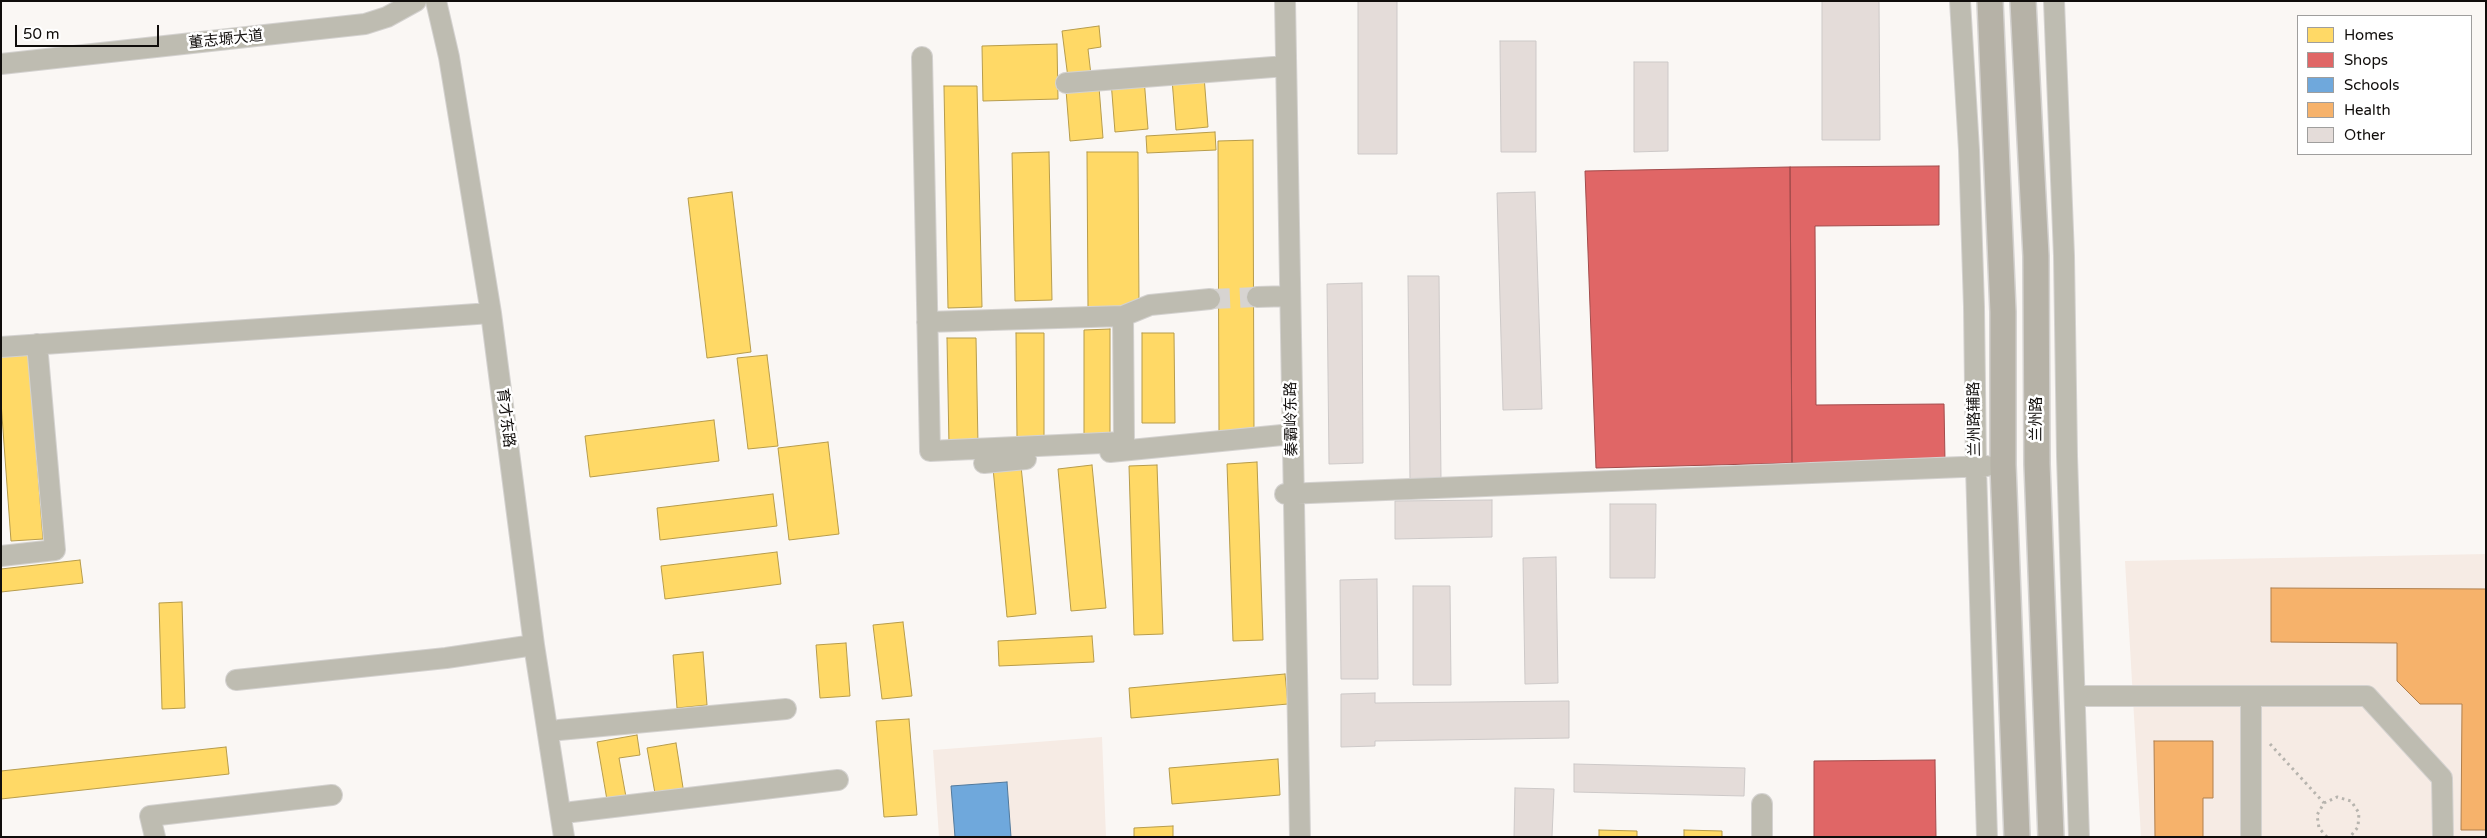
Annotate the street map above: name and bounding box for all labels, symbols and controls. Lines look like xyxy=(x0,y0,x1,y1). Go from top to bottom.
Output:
scale bar xyxy=(18,15,161,47)
legend xyxy=(2297,15,2472,155)
text: 50 m xyxy=(23,25,60,43)
text: Homes xyxy=(2344,26,2394,44)
street label: 董志塬大道 xyxy=(188,27,264,53)
text: Shops xyxy=(2344,51,2388,69)
text: Schools xyxy=(2344,76,2400,94)
text: Health xyxy=(2344,101,2391,119)
text: Other xyxy=(2344,126,2385,144)
street label: 秦霸岭东路 xyxy=(1282,381,1302,457)
street label: 兰州路辅路 xyxy=(1965,381,1985,457)
street label: 育才东路 xyxy=(492,387,518,449)
street label: 兰州路 xyxy=(2028,397,2046,441)

